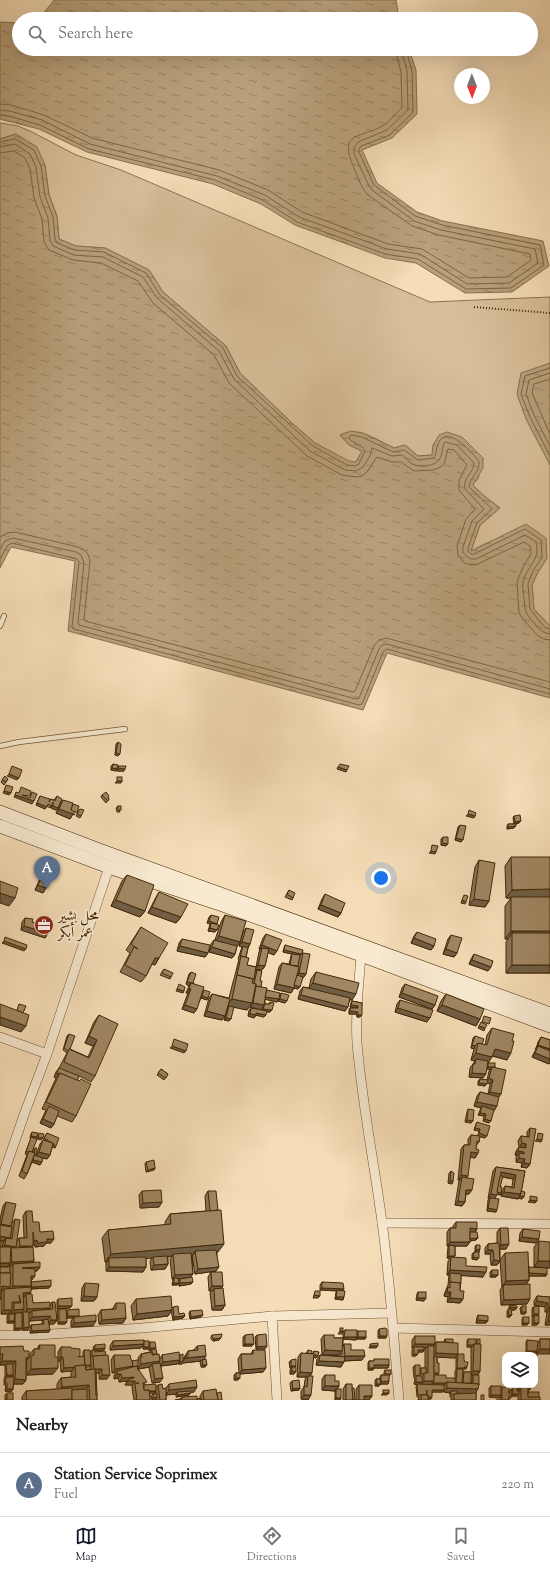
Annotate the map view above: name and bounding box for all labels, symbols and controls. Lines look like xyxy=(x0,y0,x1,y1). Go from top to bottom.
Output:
search box xyxy=(12,12,538,56)
icon: search xyxy=(26,23,48,45)
text: Search here xyxy=(58,24,133,45)
north arrow xyxy=(454,68,490,104)
pin: A xyxy=(34,856,60,889)
your location xyxy=(371,868,391,888)
place label: محل بشير عمر أبكر xyxy=(56,906,99,944)
office icon: محل بشير عمر أبكر xyxy=(33,914,55,936)
map controls xyxy=(502,1352,538,1388)
button: layers xyxy=(502,1352,538,1388)
text: Nearby xyxy=(16,1414,68,1438)
text: Station Service Soprimex xyxy=(54,1465,218,1486)
text: A xyxy=(24,1476,34,1494)
text: 220 m xyxy=(501,1476,534,1494)
text: Fuel xyxy=(54,1486,78,1504)
tab: Map xyxy=(75,1525,97,1565)
tab: Directions xyxy=(247,1525,297,1565)
tab: Saved xyxy=(447,1525,475,1565)

